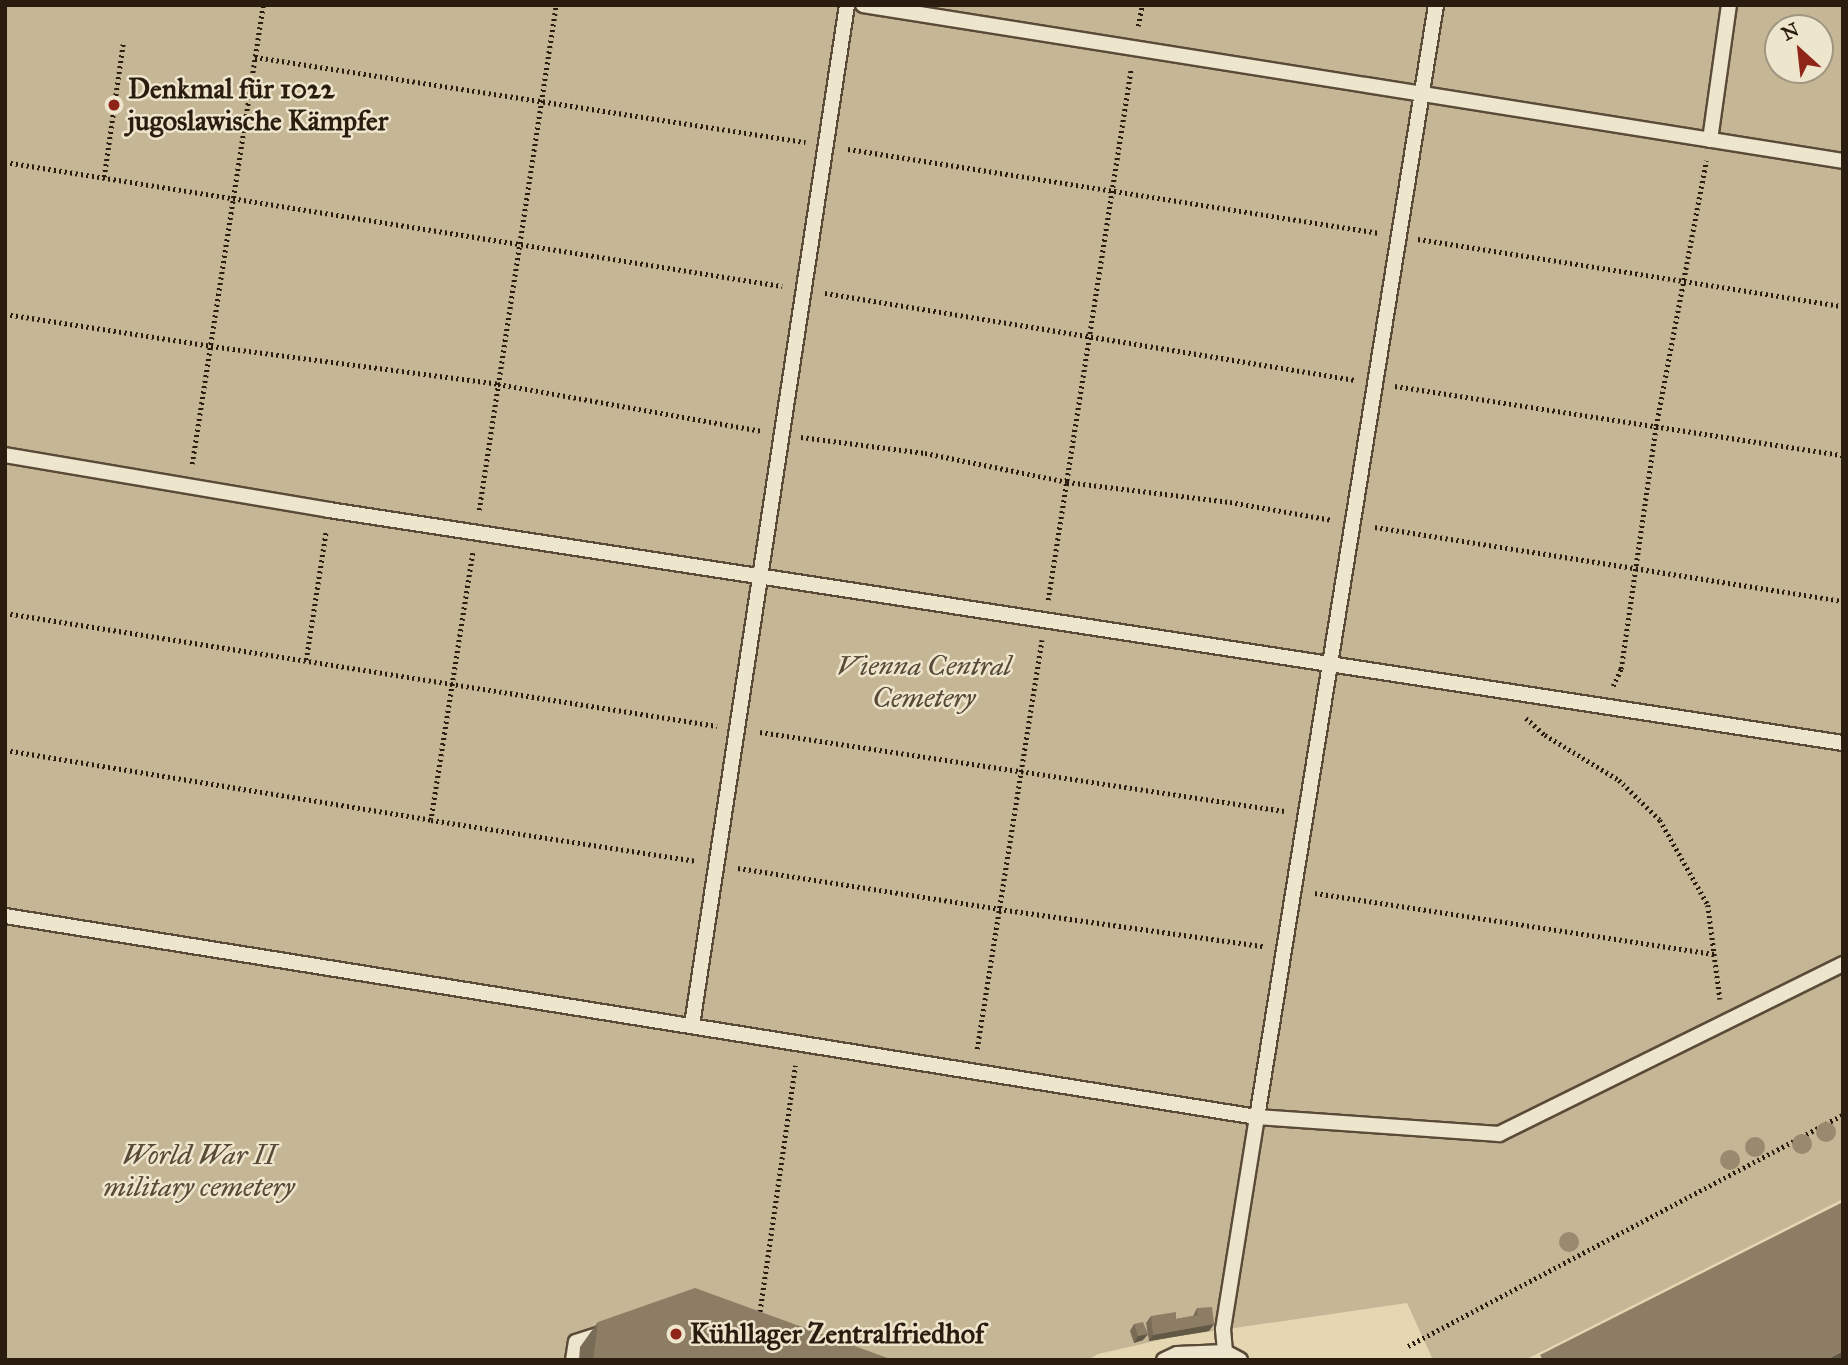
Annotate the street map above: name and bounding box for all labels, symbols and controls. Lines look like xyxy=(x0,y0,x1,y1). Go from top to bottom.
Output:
north arrow xyxy=(1764,14,1834,84)
text: N xyxy=(1778,18,1803,46)
place label: Denkmal für 1022 jugoslawische Kämpfer xyxy=(128,72,388,138)
marker: Denkmal für 1022 jugoslawische Kämpfer xyxy=(106,97,122,113)
park label: Vienna Central Cemetery xyxy=(837,649,1011,715)
park label: World War II military cemetery xyxy=(103,1138,295,1204)
place label: Kühllager Zentralfriedhof xyxy=(690,1317,984,1351)
marker: Kühllager Zentralfriedhof xyxy=(668,1326,684,1342)

